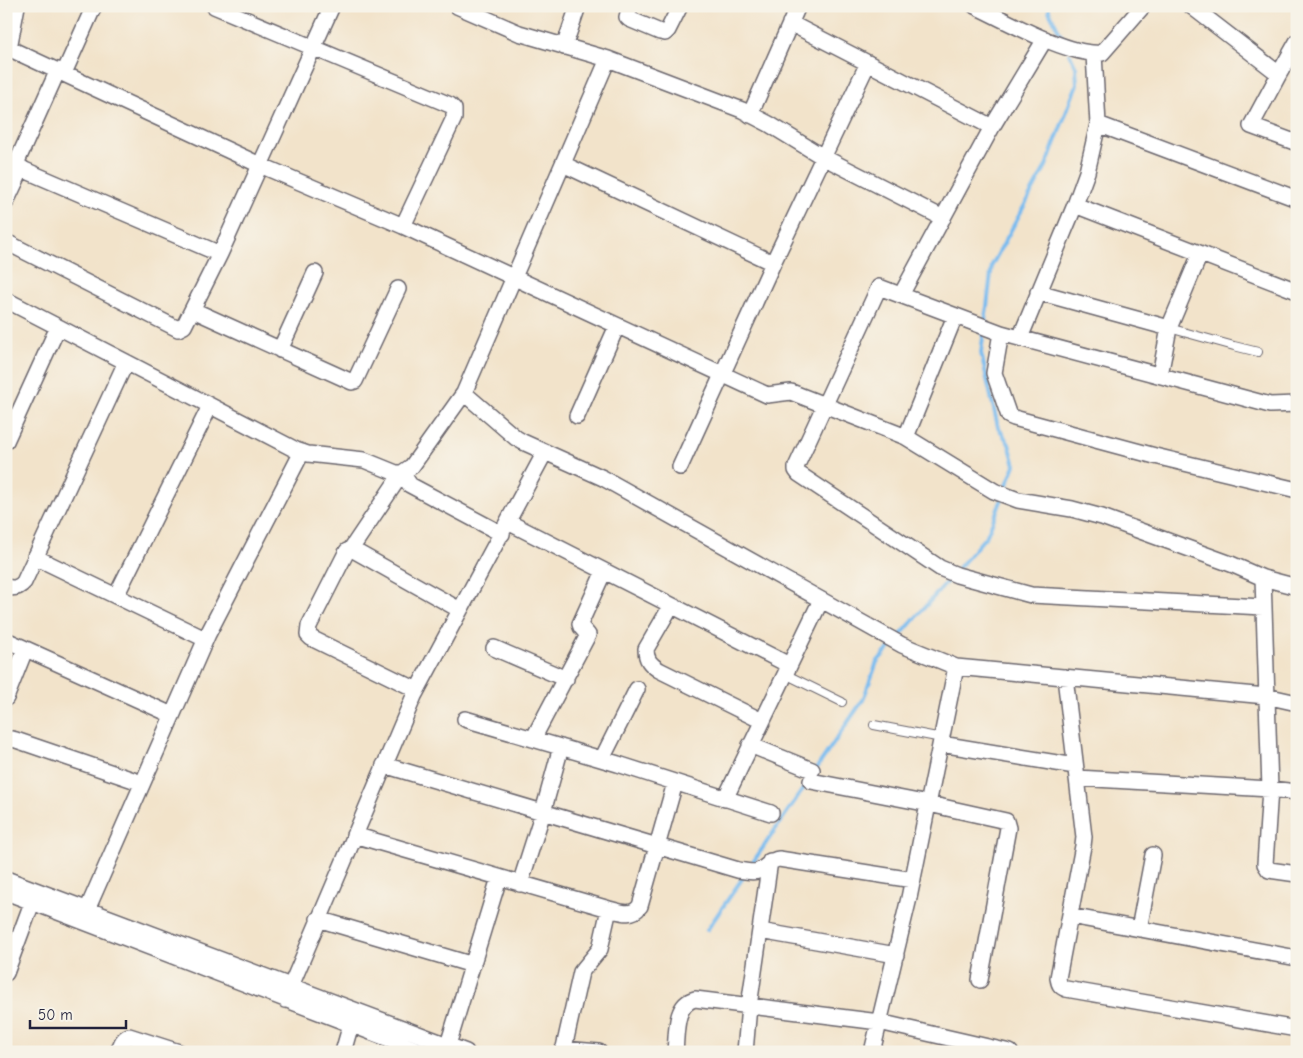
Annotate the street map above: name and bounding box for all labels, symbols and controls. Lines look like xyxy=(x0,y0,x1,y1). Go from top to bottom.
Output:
scale bar xyxy=(30,998,126,1030)
text: 50 m xyxy=(38,1006,73,1024)

